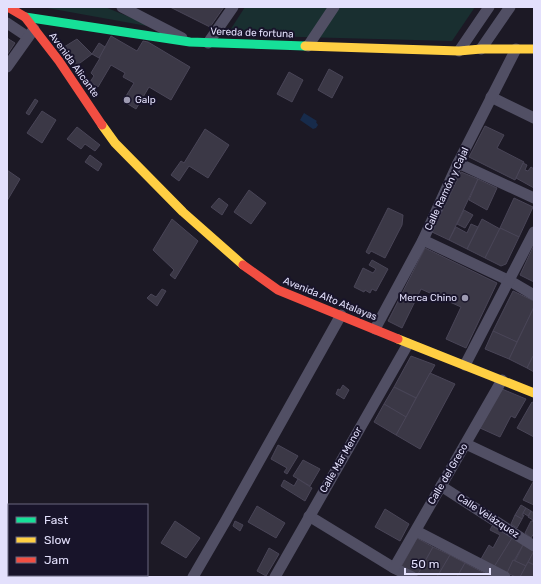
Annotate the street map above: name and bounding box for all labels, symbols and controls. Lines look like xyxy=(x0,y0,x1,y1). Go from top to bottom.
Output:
street label: Vereda de fortuna xyxy=(210,26,294,40)
street label: Avenida Alicante xyxy=(46,30,102,100)
place label: Galp xyxy=(135,94,156,106)
marker: Galp xyxy=(122,95,132,105)
street label: Calle Ramón y Cajal xyxy=(422,145,472,233)
street label: Avenida Alto Atalayas xyxy=(281,275,379,323)
place label: Merca Chino xyxy=(399,292,457,304)
marker: Merca Chino xyxy=(460,293,470,303)
street label: Calle Mar Menor xyxy=(317,425,365,495)
street label: Calle del Greco xyxy=(426,441,471,507)
street label: Calle Velázquez xyxy=(455,491,521,541)
legend xyxy=(8,504,148,576)
text: Fast xyxy=(44,513,68,527)
text: Slow xyxy=(44,533,71,547)
scale bar xyxy=(405,550,490,576)
text: Jam xyxy=(44,553,69,567)
text: 50 m xyxy=(411,557,439,571)

